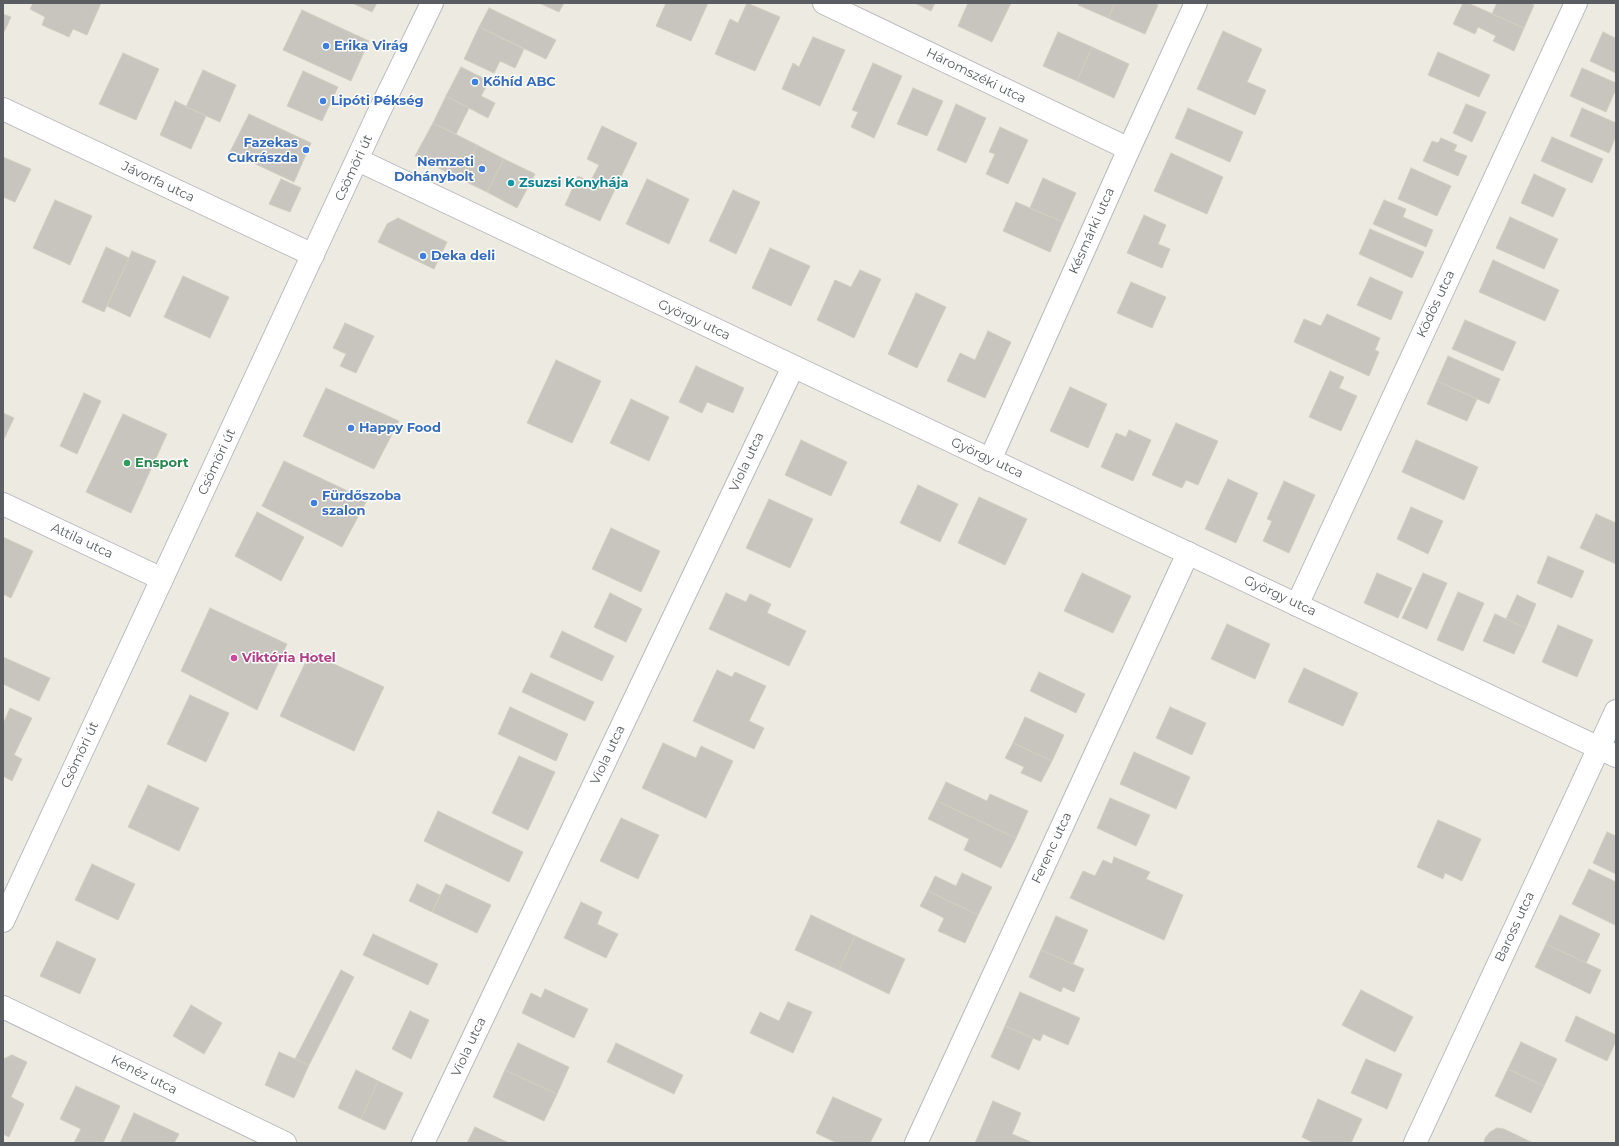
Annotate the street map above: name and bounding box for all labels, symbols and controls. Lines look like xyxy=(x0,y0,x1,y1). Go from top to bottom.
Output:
place label: Erika Virág xyxy=(334,38,408,54)
marker: Erika Virág xyxy=(321,41,331,51)
street label: Háromszéki utca xyxy=(923,45,1029,107)
place label: Kőhíd ABC xyxy=(483,74,556,90)
marker: Kőhíd ABC xyxy=(470,77,480,87)
place label: Lipóti Pékség xyxy=(331,93,424,109)
marker: Lipóti Pékség xyxy=(318,96,328,106)
street label: Csömöri út xyxy=(332,132,376,204)
place label: Fazekas Cukrászda xyxy=(227,135,298,166)
marker: Fazekas Cukrászda xyxy=(301,145,311,155)
place label: Nemzeti Dohánybolt xyxy=(394,154,474,185)
street label: Jávorfa utca xyxy=(119,158,197,206)
marker: Nemzeti Dohánybolt xyxy=(477,164,487,174)
place label: Zsuzsi Konyhája xyxy=(519,175,629,191)
marker: Zsuzsi Konyhája xyxy=(506,178,516,188)
street label: Késmárki utca xyxy=(1066,185,1118,277)
place label: Deka deli xyxy=(431,248,495,264)
marker: Deka deli xyxy=(418,251,428,261)
street label: Ködös utca xyxy=(1414,268,1458,340)
street label: György utca xyxy=(655,296,733,344)
place label: Happy Food xyxy=(359,420,441,436)
marker: Happy Food xyxy=(346,423,356,433)
street label: Csömöri út xyxy=(195,426,239,498)
street label: Viola utca xyxy=(726,430,768,494)
street label: György utca xyxy=(948,434,1026,482)
place label: Ensport xyxy=(135,455,189,471)
marker: Ensport xyxy=(122,458,132,468)
place label: Fürdőszoba szalon xyxy=(322,488,401,519)
marker: Fürdőszoba szalon xyxy=(309,498,319,508)
street label: Attila utca xyxy=(49,520,115,562)
street label: György utca xyxy=(1241,572,1319,620)
place label: Viktória Hotel xyxy=(242,650,336,666)
marker: Viktória Hotel xyxy=(229,653,239,663)
street label: Csömöri út xyxy=(58,719,102,791)
street label: Viola utca xyxy=(587,723,629,787)
street label: Ferenc utca xyxy=(1029,810,1075,886)
street label: Baross utca xyxy=(1492,889,1538,965)
street label: Viola utca xyxy=(448,1015,490,1079)
street label: Kenéz utca xyxy=(108,1052,180,1098)

